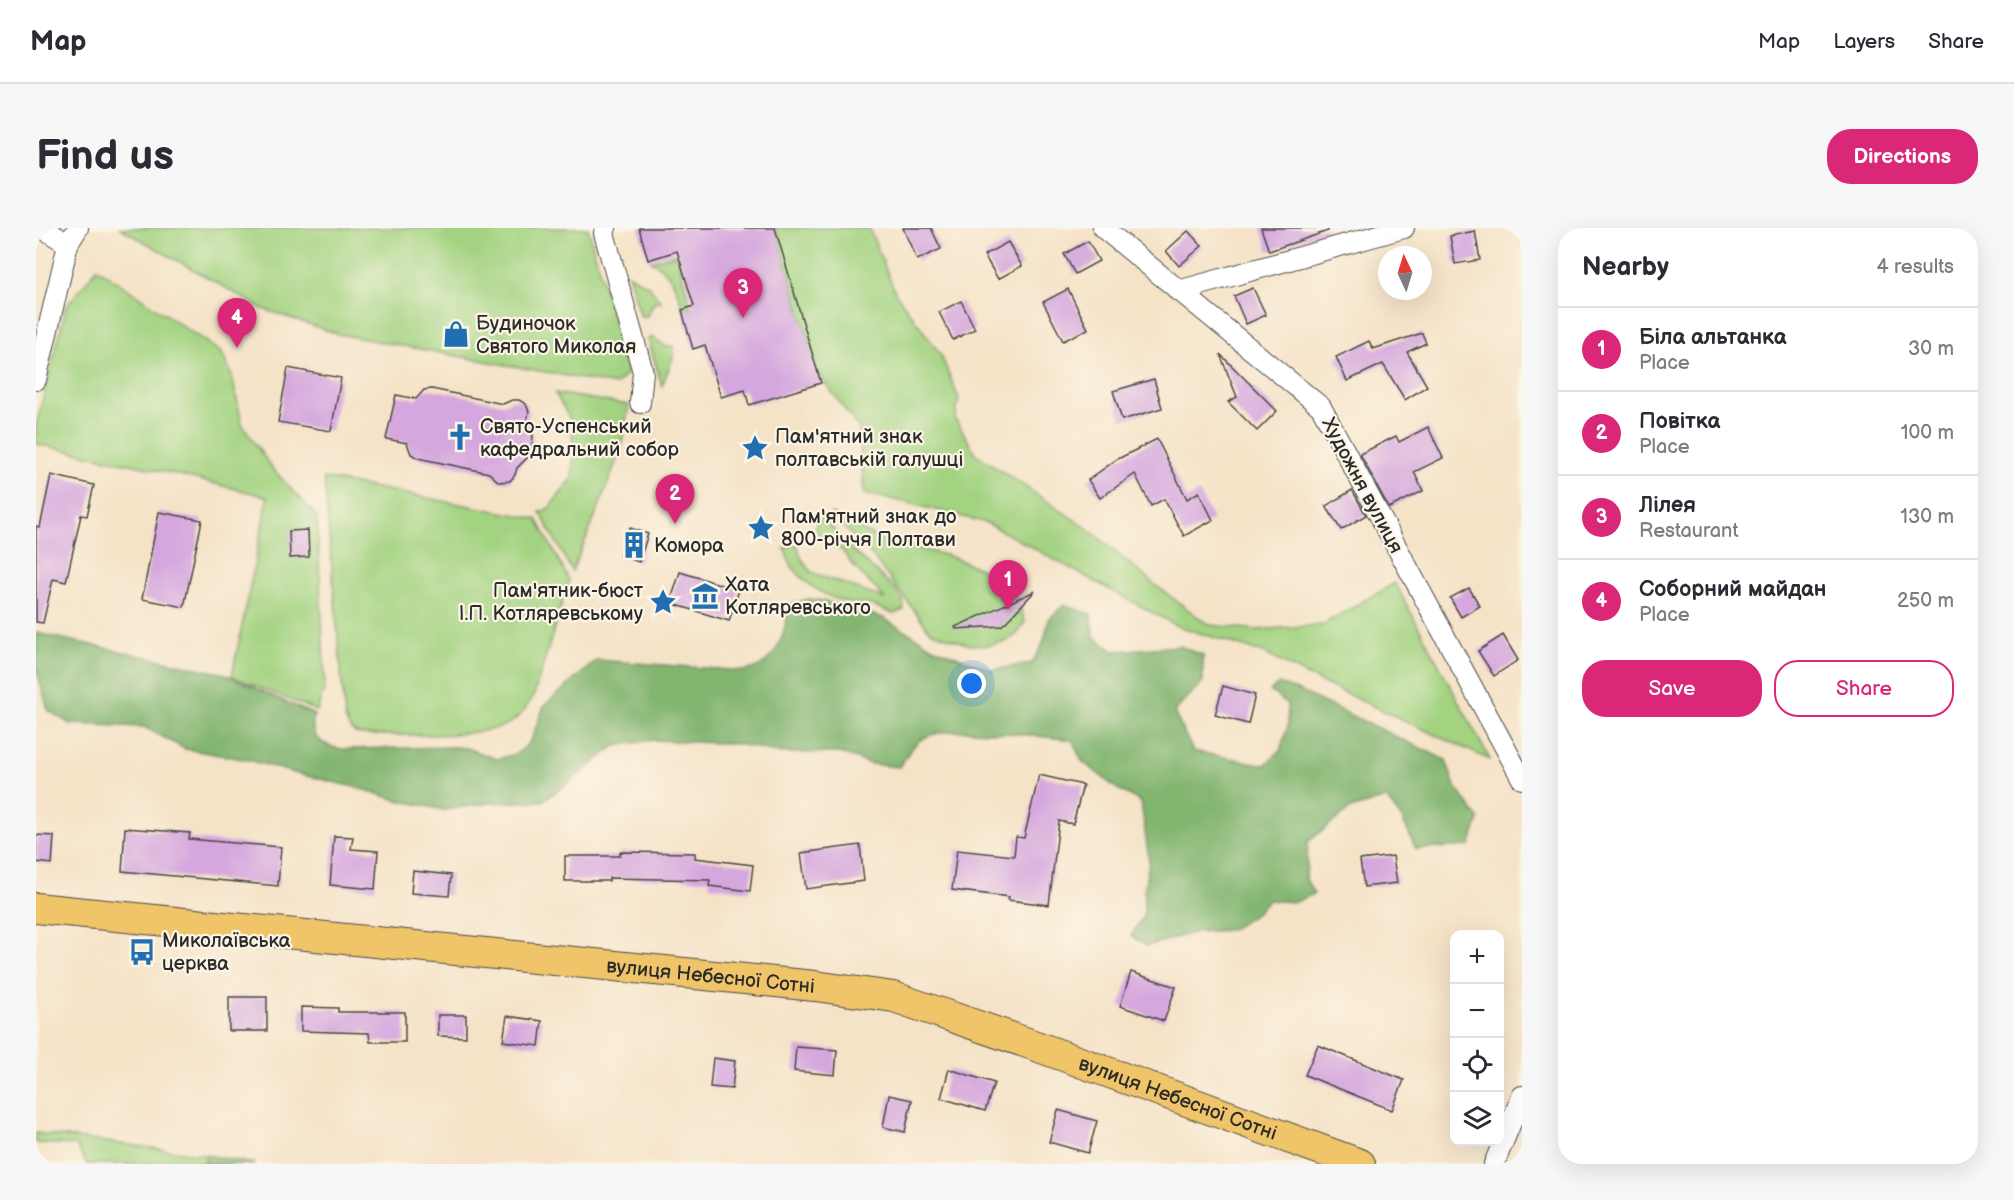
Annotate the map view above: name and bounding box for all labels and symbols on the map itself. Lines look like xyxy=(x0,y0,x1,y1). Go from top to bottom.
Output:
north arrow xyxy=(1378,246,1432,300)
pin: 3 xyxy=(724,268,762,318)
pin: 4 xyxy=(218,298,256,348)
place label: Будиночок Святого Миколая xyxy=(476,312,636,359)
shop icon: Будиночок Святого Миколая xyxy=(441,319,471,349)
street label: Художня вулиця xyxy=(1316,413,1408,558)
place label: Свято-Успенський кафедральний собор xyxy=(480,415,679,462)
church icon: Свято-Успенський кафедральний собор xyxy=(445,422,475,452)
place label: Пам'ятний знак полтавській галушці xyxy=(775,425,963,472)
place icon: Пам'ятний знак полтавській галушці xyxy=(740,433,770,463)
pin: 2 xyxy=(656,474,694,524)
place label: Пам'ятний знак до 800-річчя Полтави xyxy=(781,505,957,552)
place icon: Пам'ятний знак до 800-річчя Полтави xyxy=(746,513,776,543)
building icon: Комора xyxy=(619,530,649,560)
place label: Комора xyxy=(654,534,724,558)
pin: 1 xyxy=(988,560,1028,610)
place label: Хата Котляревського xyxy=(725,573,871,620)
place label: Пам'ятник-бюст І.П. Котляревському xyxy=(459,579,644,626)
museum icon: Хата Котляревського xyxy=(690,581,720,611)
place icon: Пам'ятник-бюст І.П. Котляревському xyxy=(648,587,678,617)
your location xyxy=(957,669,986,698)
place label: Миколаївська церква xyxy=(162,929,291,976)
bus stop icon: Миколаївська церква xyxy=(127,937,157,967)
street label: вулиця Небесної Сотні xyxy=(605,954,816,999)
street label: вулиця Небесної Сотні xyxy=(1075,1052,1280,1146)

